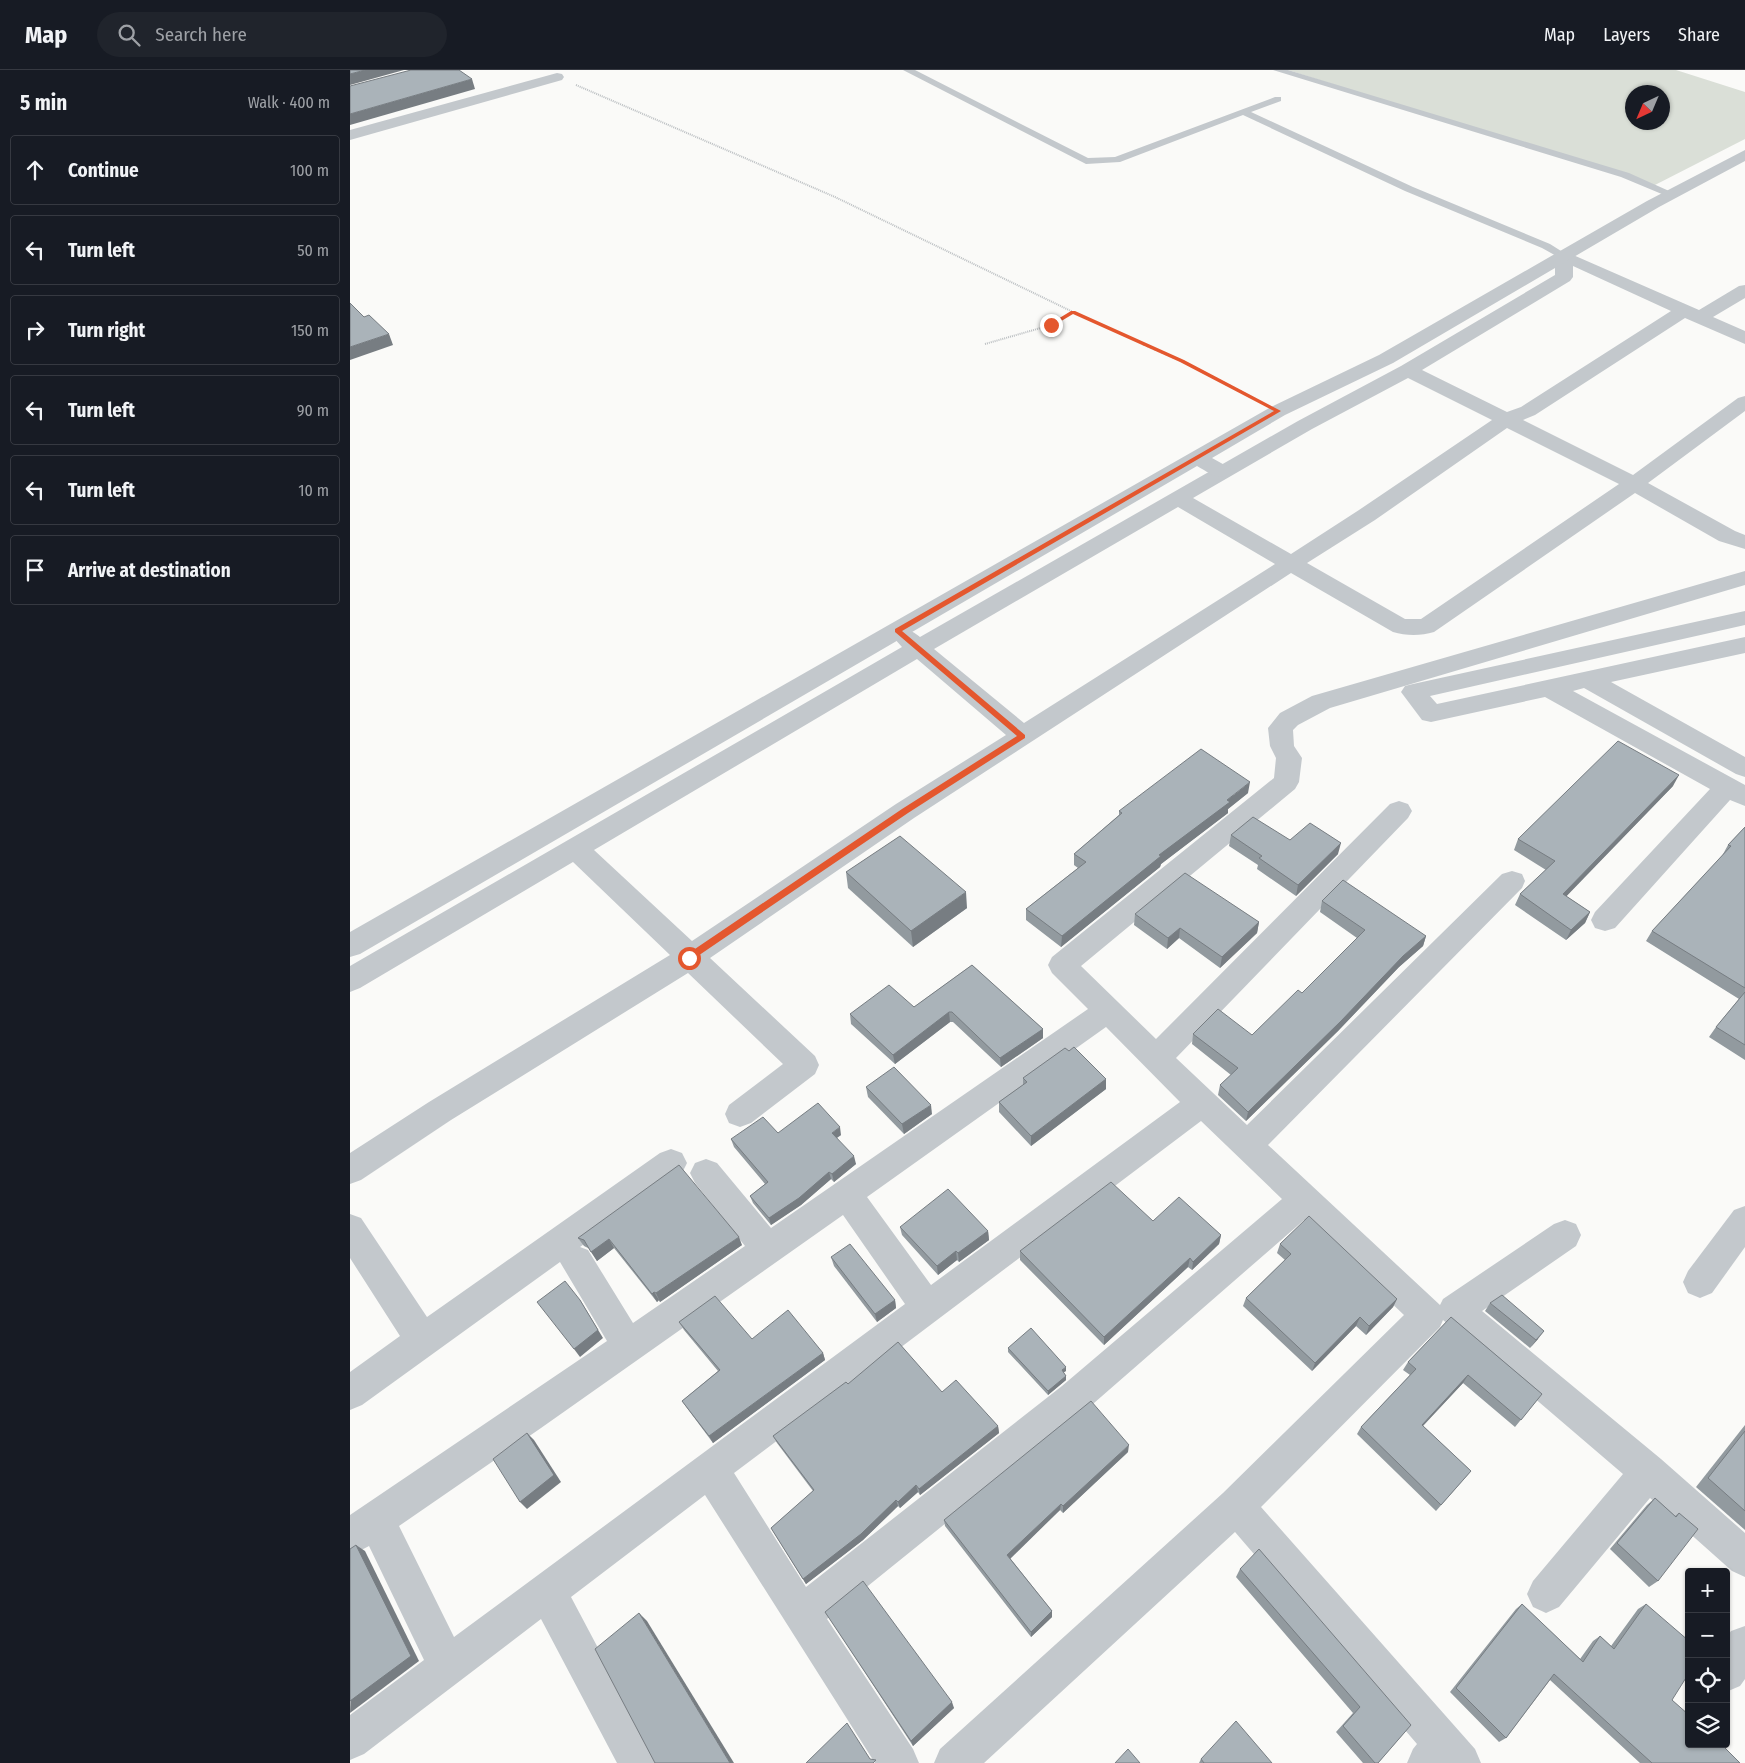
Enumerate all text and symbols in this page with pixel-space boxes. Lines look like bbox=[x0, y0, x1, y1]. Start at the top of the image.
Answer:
search box bbox=[97, 12, 447, 57]
text: Map bbox=[25, 21, 67, 49]
icon: search bbox=[115, 21, 143, 49]
text: Search here bbox=[155, 23, 247, 46]
text: Map bbox=[1544, 24, 1575, 46]
text: Layers bbox=[1603, 24, 1650, 46]
text: Share bbox=[1678, 24, 1720, 46]
north arrow bbox=[1625, 85, 1670, 130]
text: 5 min bbox=[20, 90, 67, 116]
text: Walk · 400 m bbox=[248, 93, 330, 112]
icon: ahead bbox=[21, 156, 49, 184]
text: Continue bbox=[68, 159, 139, 182]
text: 100 m bbox=[290, 161, 329, 180]
icon: left bbox=[21, 236, 49, 264]
text: Turn left bbox=[68, 239, 135, 262]
text: 50 m bbox=[297, 241, 329, 260]
route end bbox=[1040, 314, 1063, 337]
icon: right bbox=[21, 316, 49, 344]
text: Turn right bbox=[68, 319, 145, 342]
text: 150 m bbox=[291, 321, 329, 340]
icon: left bbox=[21, 396, 49, 424]
text: Turn left bbox=[68, 399, 135, 422]
text: 90 m bbox=[297, 401, 329, 420]
icon: left bbox=[21, 476, 49, 504]
text: Turn left bbox=[68, 479, 135, 502]
text: 10 m bbox=[298, 481, 329, 500]
icon: arrive bbox=[21, 556, 49, 584]
text: Arrive at destination bbox=[68, 559, 231, 582]
route start bbox=[678, 947, 701, 970]
map controls bbox=[1685, 1568, 1730, 1748]
button: + bbox=[1685, 1568, 1730, 1613]
button: − bbox=[1685, 1613, 1730, 1658]
button: locate bbox=[1685, 1658, 1730, 1703]
button: layers bbox=[1685, 1703, 1730, 1748]

